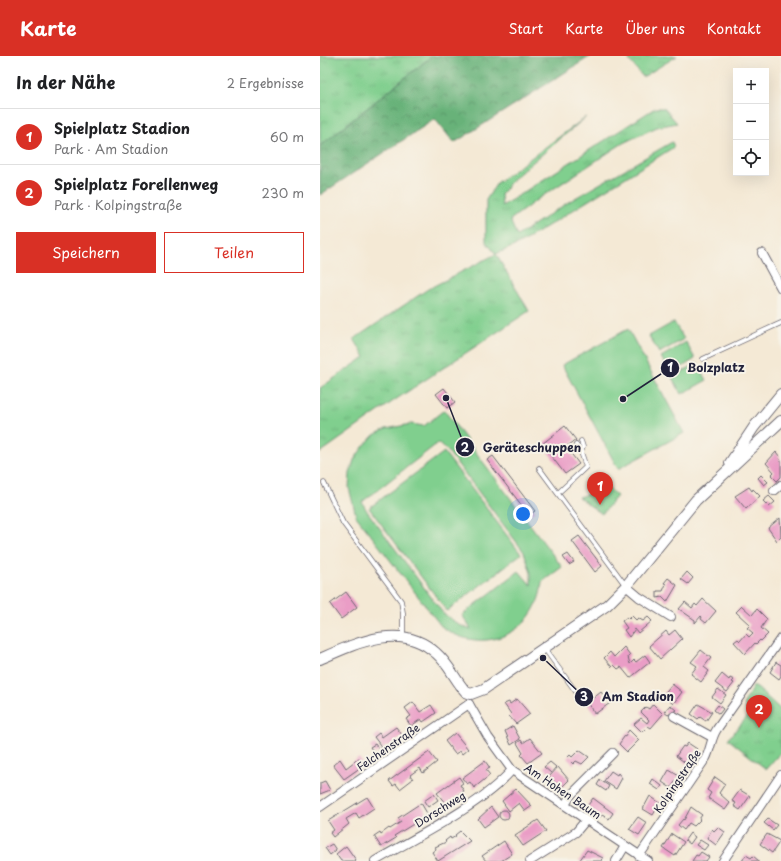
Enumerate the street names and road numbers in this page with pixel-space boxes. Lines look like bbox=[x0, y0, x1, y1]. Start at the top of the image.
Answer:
street label: Felchenstraße bbox=[353, 719, 423, 775]
street label: Kolpingstraße bbox=[649, 745, 705, 816]
street label: Am Hohen Baum bbox=[521, 759, 605, 823]
street label: Dorschweg bbox=[411, 787, 469, 831]

